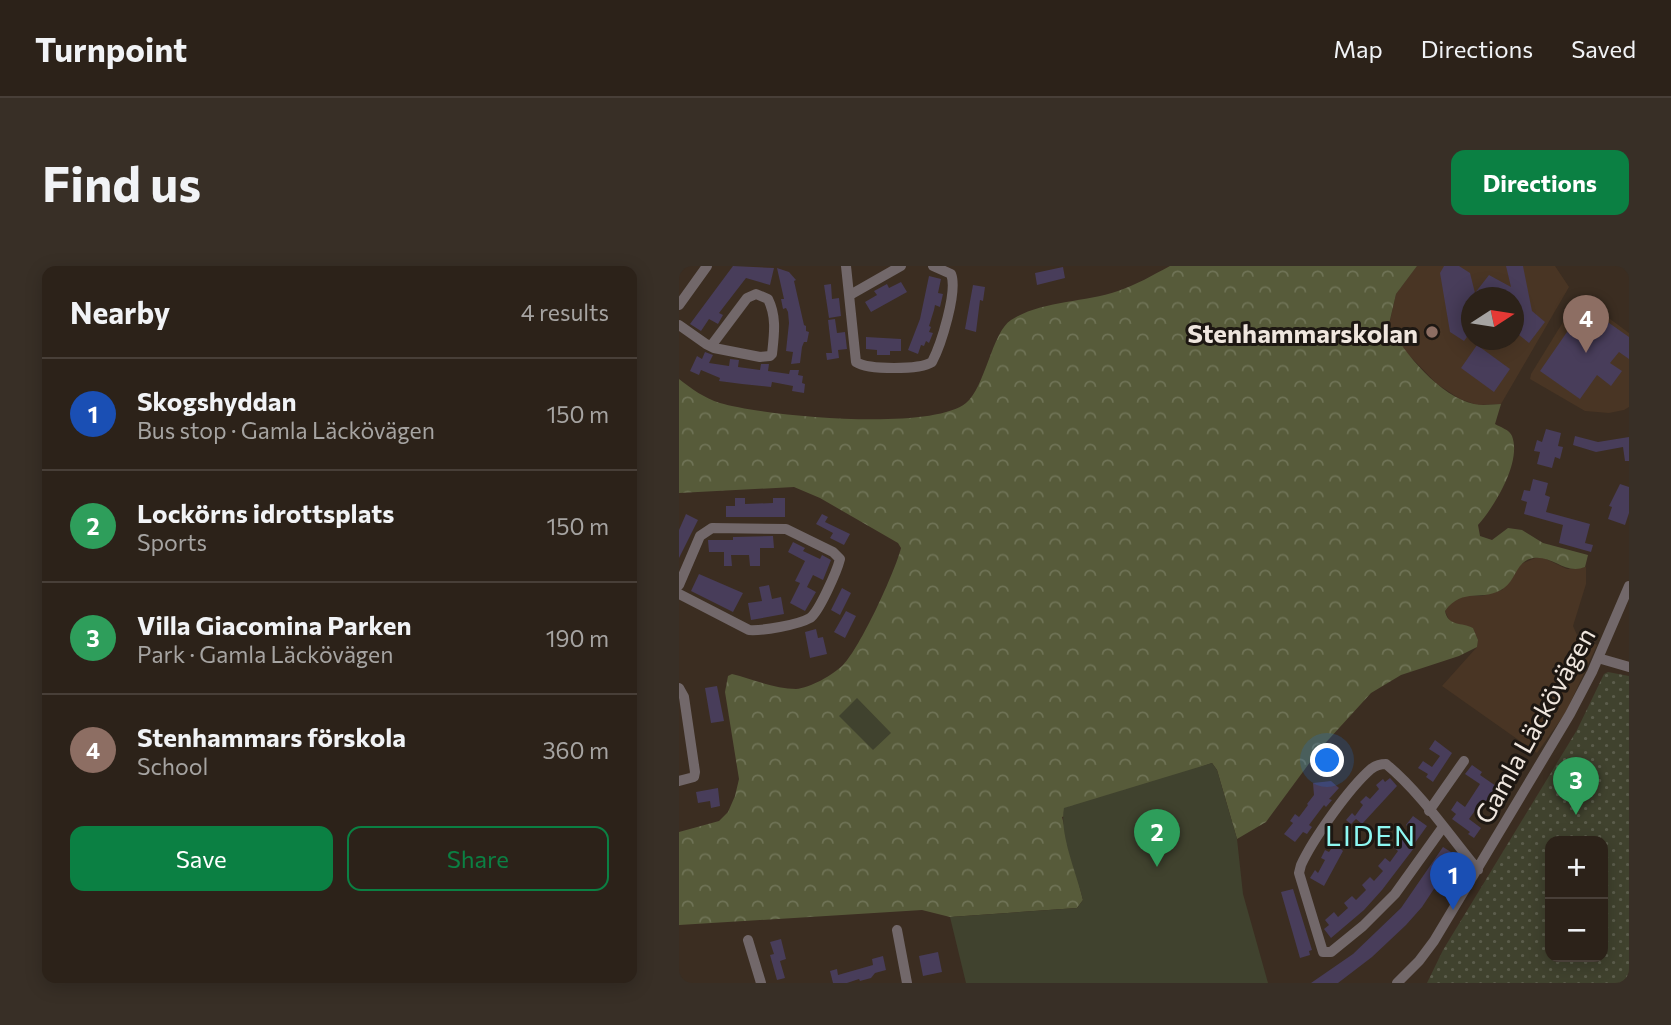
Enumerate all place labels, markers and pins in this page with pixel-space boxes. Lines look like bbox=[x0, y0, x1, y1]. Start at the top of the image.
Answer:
pin: 4 bbox=[1563, 295, 1609, 353]
place label: Stenhammarskolan bbox=[1187, 317, 1418, 348]
marker: Stenhammarskolan bbox=[1424, 324, 1440, 340]
pin: 3 bbox=[1553, 757, 1599, 815]
pin: 2 bbox=[1134, 809, 1180, 867]
pin: 1 bbox=[1430, 852, 1476, 910]

